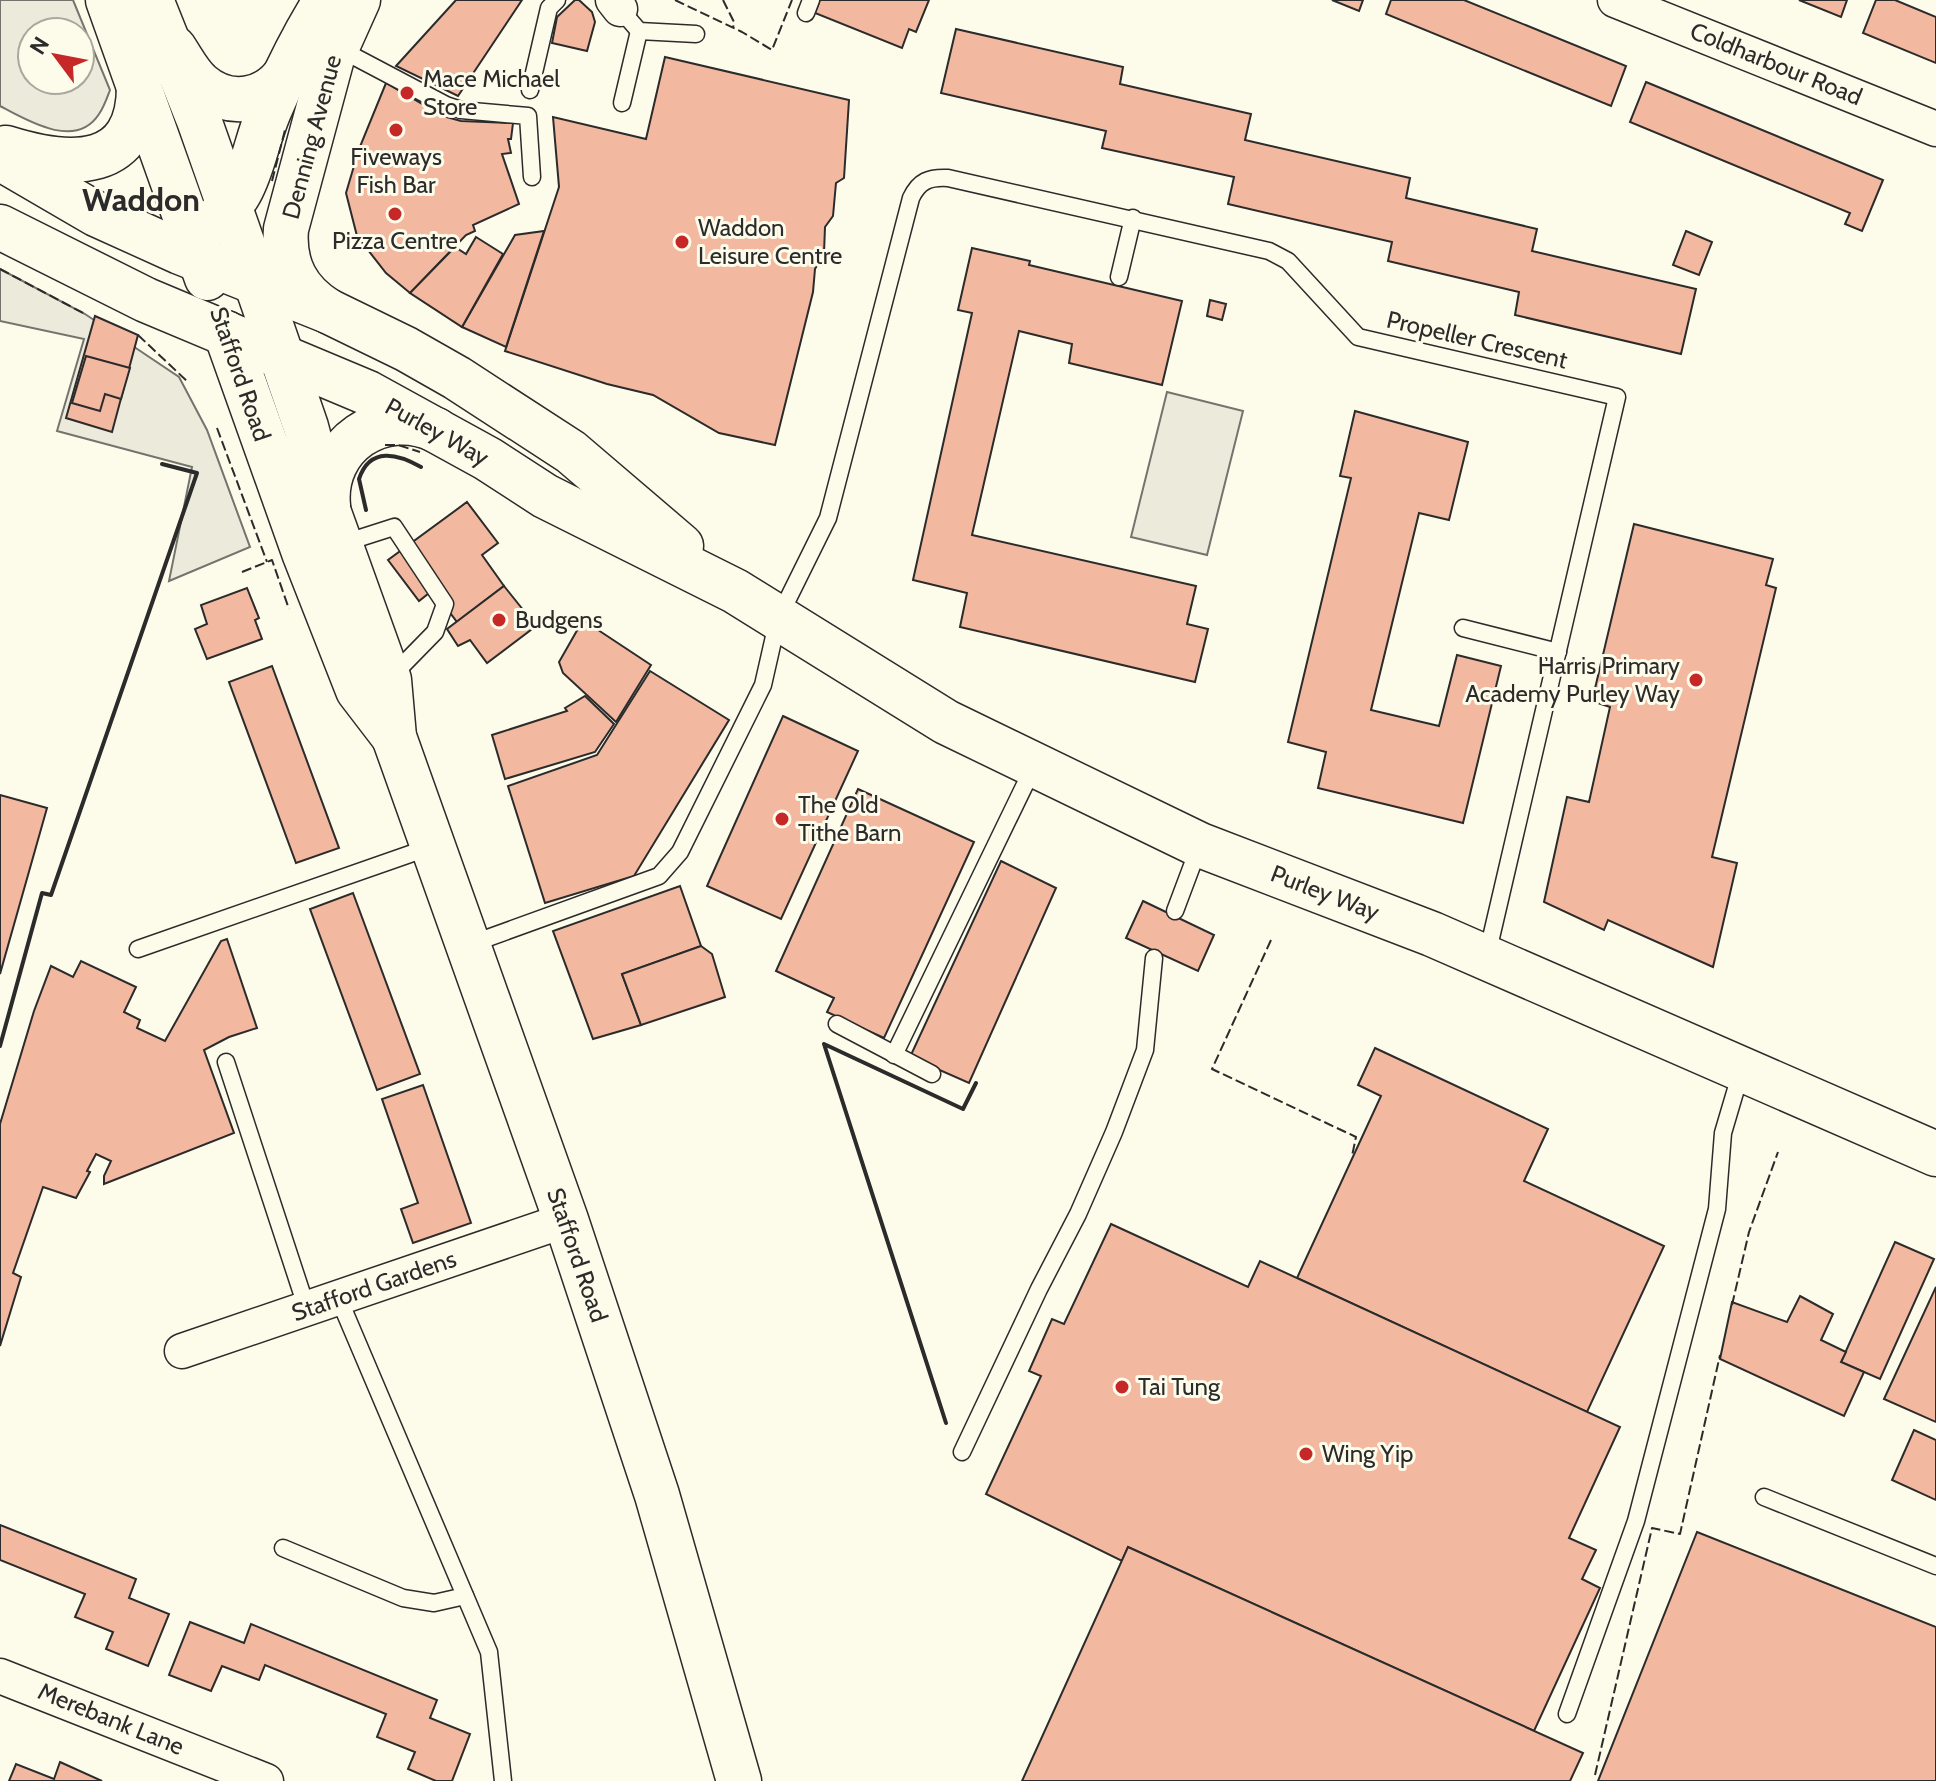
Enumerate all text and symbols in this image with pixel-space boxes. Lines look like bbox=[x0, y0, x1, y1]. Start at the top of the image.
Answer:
north arrow bbox=[16, 16, 96, 96]
street label: Coldharbour Road bbox=[1686, 16, 1866, 111]
text: N bbox=[24, 32, 55, 59]
street label: Denning Avenue bbox=[276, 52, 347, 222]
place label: Mace Michael Store bbox=[423, 64, 560, 121]
marker: Mace Michael Store bbox=[398, 84, 416, 102]
marker: Fiveways Fish Bar bbox=[387, 121, 405, 139]
place label: Fiveways Fish Bar bbox=[350, 142, 442, 199]
district label: Waddon bbox=[82, 180, 200, 219]
marker: Pizza Centre bbox=[386, 205, 404, 223]
place label: Waddon Leisure Centre bbox=[698, 213, 842, 270]
place label: Pizza Centre bbox=[332, 226, 458, 255]
marker: Waddon Leisure Centre bbox=[673, 233, 691, 251]
street label: Stafford Road bbox=[204, 303, 277, 445]
street label: Propeller Crescent bbox=[1384, 305, 1570, 374]
street label: Purley Way bbox=[380, 391, 494, 472]
place label: Budgens bbox=[515, 605, 603, 634]
marker: Budgens bbox=[490, 611, 508, 629]
place label: Harris Primary Academy Purley Way bbox=[1465, 651, 1680, 708]
marker: Harris Primary Academy Purley Way bbox=[1687, 671, 1705, 689]
place label: The Old Tithe Barn bbox=[798, 790, 901, 847]
marker: The Old Tithe Barn bbox=[773, 810, 791, 828]
street label: Purley Way bbox=[1267, 859, 1384, 926]
street label: Stafford Road bbox=[541, 1184, 614, 1326]
street label: Stafford Gardens bbox=[288, 1244, 460, 1327]
place label: Tai Tung bbox=[1138, 1372, 1221, 1401]
marker: Tai Tung bbox=[1113, 1378, 1131, 1396]
place label: Wing Yip bbox=[1322, 1439, 1413, 1468]
marker: Wing Yip bbox=[1297, 1445, 1315, 1463]
street label: Merebank Lane bbox=[34, 1676, 188, 1761]

